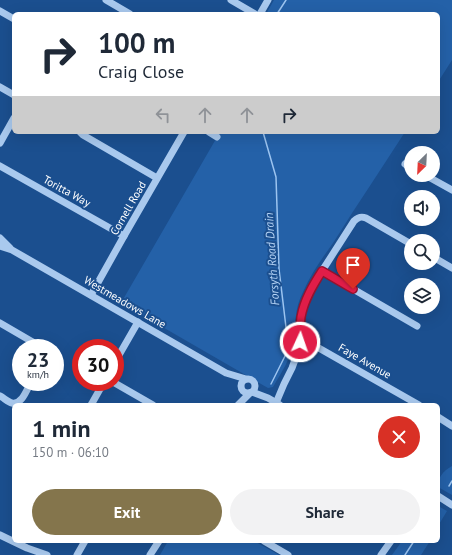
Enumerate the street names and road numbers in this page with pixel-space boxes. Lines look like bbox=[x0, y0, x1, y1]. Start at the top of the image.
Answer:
street label: Toritta Way bbox=[41, 172, 94, 210]
street label: Cornell Road bbox=[107, 179, 149, 237]
street label: Westmeadows Lane bbox=[81, 273, 169, 331]
street label: Faye Avenue bbox=[336, 340, 394, 382]

